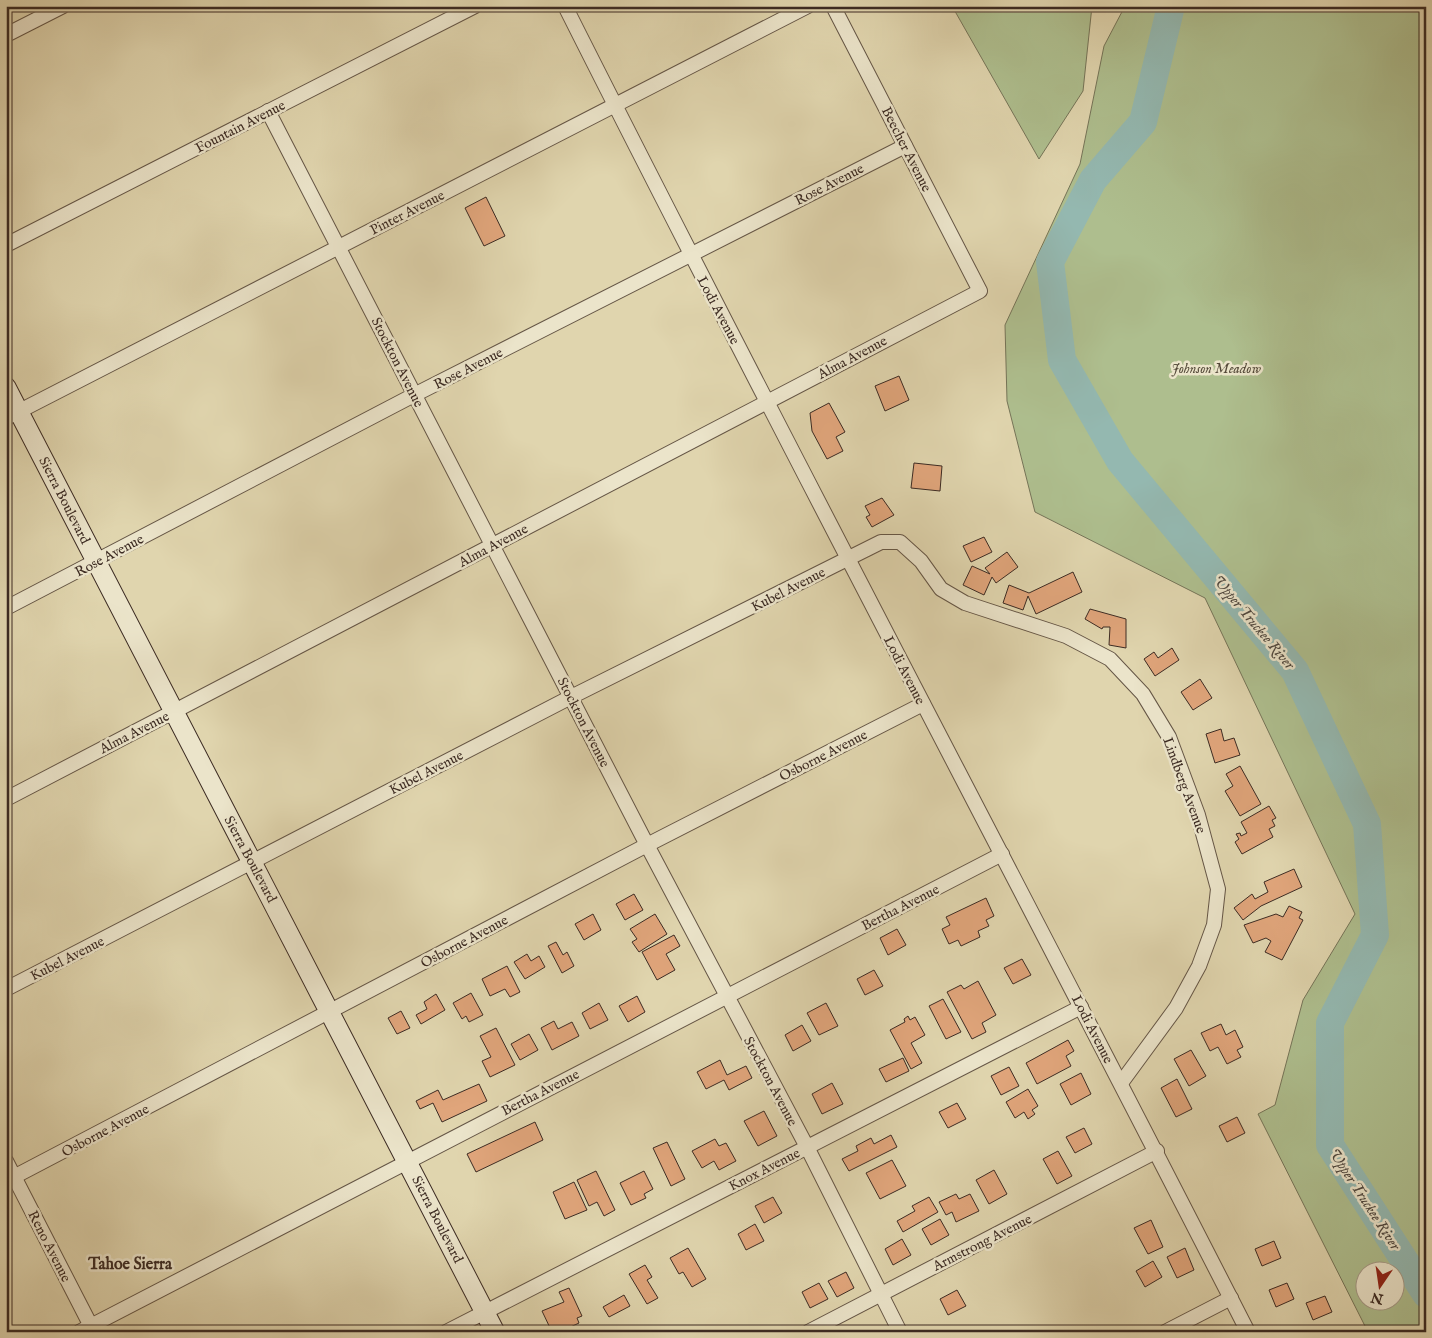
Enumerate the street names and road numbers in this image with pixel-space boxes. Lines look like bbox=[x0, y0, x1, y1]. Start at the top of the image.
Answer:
street label: Fountain Avenue bbox=[192, 96, 289, 157]
street label: Beecher Avenue bbox=[877, 104, 935, 195]
street label: Rose Avenue bbox=[792, 160, 868, 210]
street label: Pinter Avenue bbox=[367, 186, 448, 239]
street label: Lodi Avenue bbox=[693, 273, 744, 348]
street label: Stockton Avenue bbox=[367, 314, 428, 411]
street label: Alma Avenue bbox=[814, 332, 891, 384]
street label: Rose Avenue bbox=[431, 344, 507, 394]
street label: Sierra Boulevard bbox=[34, 454, 94, 548]
street label: Alma Avenue bbox=[455, 520, 532, 572]
street label: Rose Avenue bbox=[72, 530, 147, 582]
street label: Kubel Avenue bbox=[748, 563, 829, 616]
street label: Lodi Avenue bbox=[879, 633, 929, 708]
street label: Stockton Avenue bbox=[553, 674, 614, 771]
street label: Alma Avenue bbox=[96, 707, 173, 759]
street label: Osborne Avenue bbox=[776, 726, 871, 786]
street label: Lindberg Avenue bbox=[1158, 735, 1210, 836]
street label: Kubel Avenue bbox=[386, 746, 467, 799]
street label: Sierra Boulevard bbox=[220, 813, 281, 906]
street label: Bertha Avenue bbox=[859, 880, 943, 935]
street label: Osborne Avenue bbox=[418, 911, 512, 972]
street label: Kubel Avenue bbox=[27, 932, 108, 985]
street label: Lodi Avenue bbox=[1067, 992, 1117, 1067]
street label: Stockton Avenue bbox=[739, 1034, 801, 1130]
street label: Bertha Avenue bbox=[499, 1065, 583, 1120]
street label: Osborne Avenue bbox=[59, 1100, 153, 1161]
street label: Knox Avenue bbox=[726, 1144, 804, 1196]
street label: Sierra Boulevard bbox=[407, 1173, 467, 1267]
street label: Reno Avenue bbox=[23, 1208, 75, 1286]
street label: Armstrong Avenue bbox=[929, 1210, 1035, 1276]

